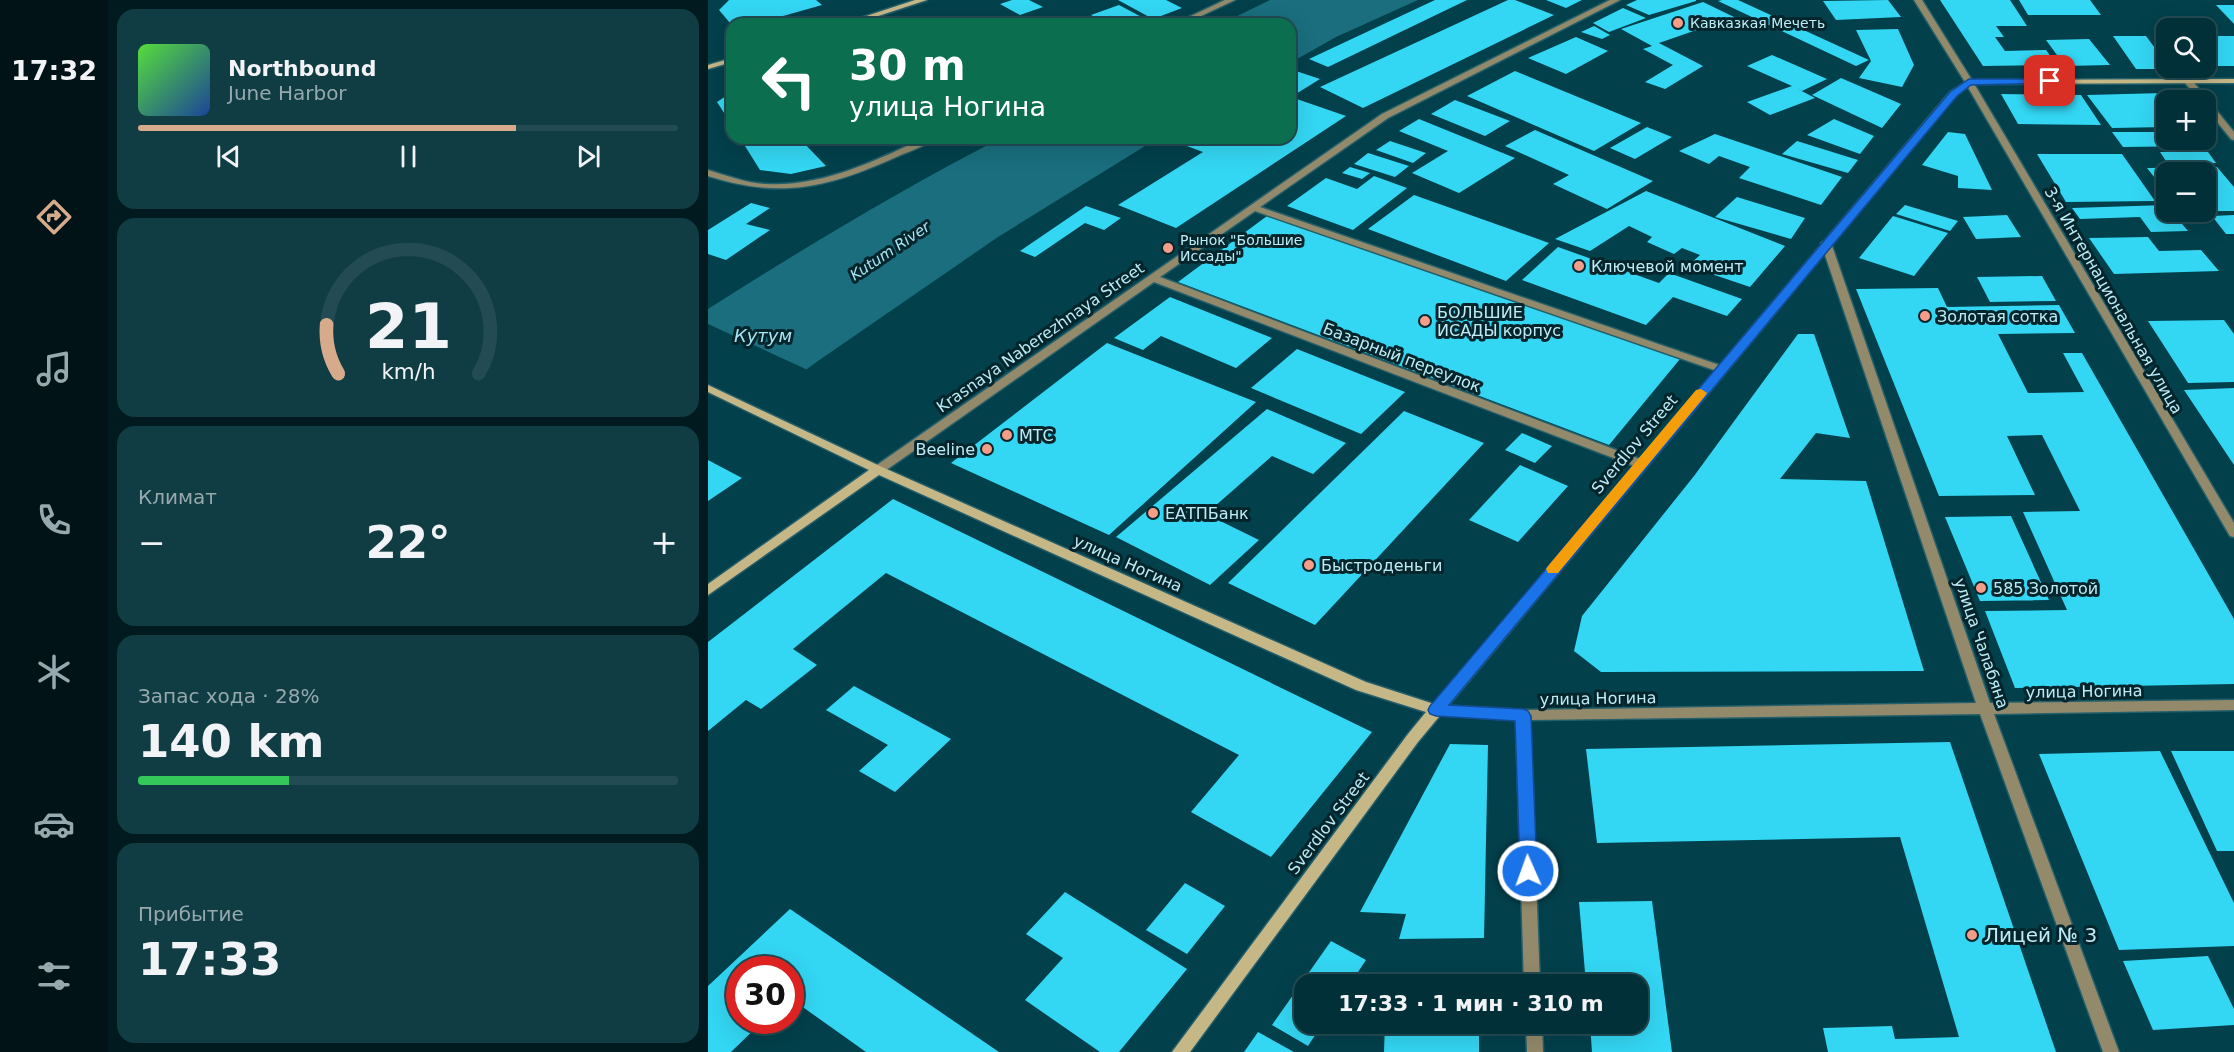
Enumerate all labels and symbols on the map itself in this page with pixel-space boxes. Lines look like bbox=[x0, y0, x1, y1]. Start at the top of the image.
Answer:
place label: Кавказкая Мечеть bbox=[1690, 15, 1825, 31]
marker: Кавказкая Мечеть bbox=[1671, 16, 1685, 30]
pin bbox=[2024, 55, 2075, 106]
street label: 3-я Интернациональная улица bbox=[2040, 183, 2187, 417]
water label: Kutum River bbox=[847, 217, 934, 284]
place label: Рынок "Большие Иссады" bbox=[1180, 232, 1302, 264]
marker: Рынок "Большие Иссады" bbox=[1161, 241, 1175, 255]
place label: Ключевой момент bbox=[1591, 257, 1744, 276]
street label: Krasnaya Naberezhnaya Street bbox=[933, 258, 1148, 417]
marker: Ключевой момент bbox=[1572, 259, 1586, 273]
place label: БОЛЬШИЕ ИСАДЫ корпус bbox=[1437, 303, 1561, 340]
place label: Золотая сотка bbox=[1937, 307, 2058, 326]
marker: Золотая сотка bbox=[1918, 309, 1932, 323]
marker: БОЛЬШИЕ ИСАДЫ корпус bbox=[1418, 314, 1432, 328]
street label: Базарный переулок bbox=[1320, 319, 1484, 396]
water label: Кутум bbox=[734, 325, 792, 346]
street label: Sverdlov Street bbox=[1587, 391, 1681, 498]
place label: МТС bbox=[1019, 426, 1054, 445]
marker: МТС bbox=[1000, 428, 1014, 442]
place label: Beeline bbox=[915, 440, 975, 459]
marker: Beeline bbox=[980, 442, 994, 456]
place label: ЕАТПБанк bbox=[1165, 504, 1249, 523]
marker: ЕАТПБанк bbox=[1146, 506, 1160, 520]
street label: улица Ногина bbox=[1071, 531, 1185, 596]
place label: Быстроденьги bbox=[1321, 556, 1442, 575]
marker: Быстроденьги bbox=[1302, 558, 1316, 572]
street label: улица Чалабяна bbox=[1950, 576, 2013, 711]
place label: 585 Золотой bbox=[1993, 579, 2098, 598]
marker: 585 Золотой bbox=[1974, 581, 1988, 595]
street label: улица Ногина bbox=[2025, 681, 2143, 702]
street label: улица Ногина bbox=[1539, 688, 1657, 709]
street label: Sverdlov Street bbox=[1284, 768, 1373, 878]
position arrow bbox=[1496, 839, 1560, 903]
place label: Лицей № 3 bbox=[1984, 923, 2097, 947]
marker: Лицей № 3 bbox=[1965, 928, 1979, 942]
speed limit sign: 30 bbox=[726, 956, 804, 1034]

